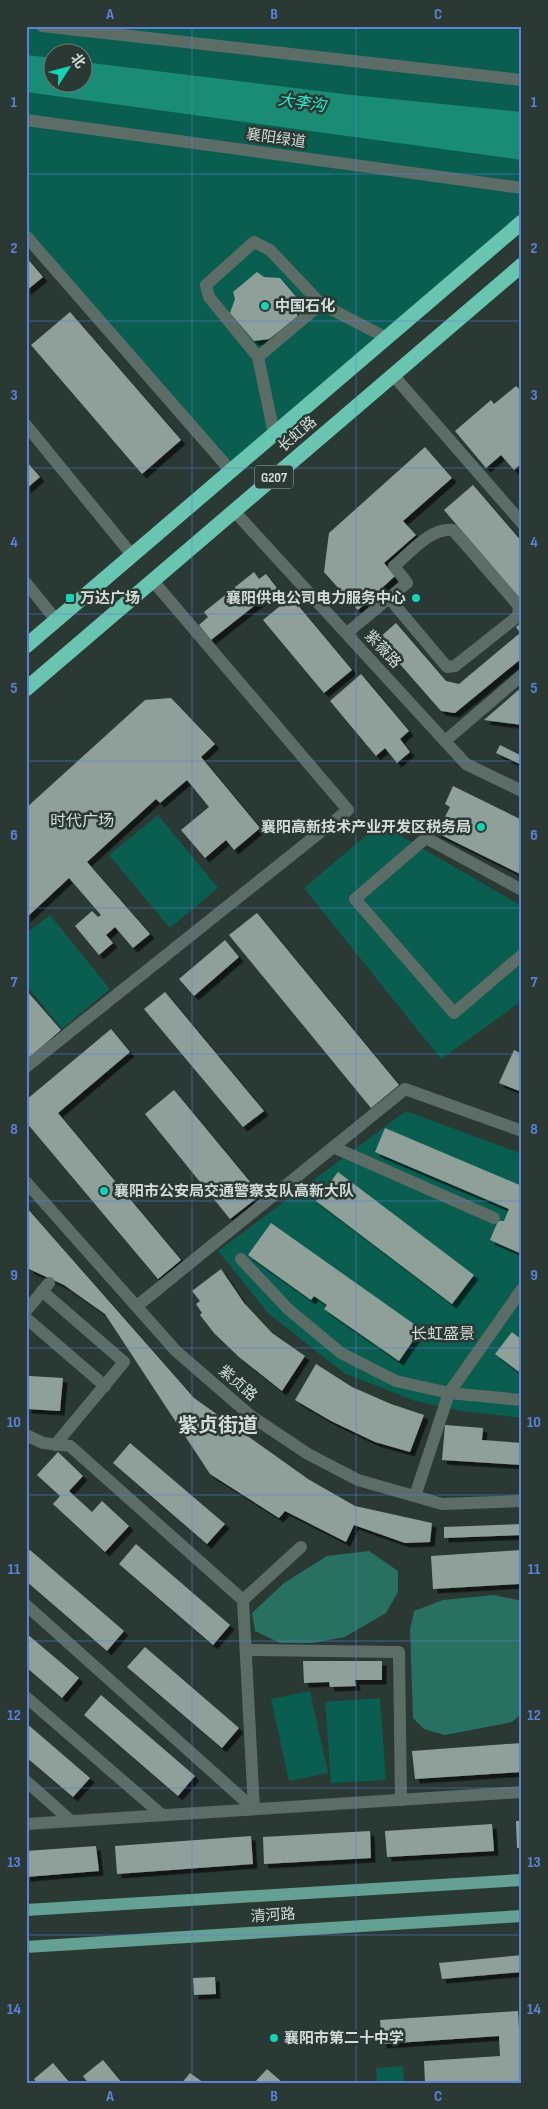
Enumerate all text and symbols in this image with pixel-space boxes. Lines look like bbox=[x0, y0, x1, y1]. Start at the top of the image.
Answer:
text: A bbox=[105, 5, 114, 24]
text: B bbox=[270, 5, 278, 24]
text: C bbox=[434, 5, 442, 24]
north arrow bbox=[42, 42, 92, 92]
text: 北 bbox=[67, 50, 89, 71]
water label: 大李沟 bbox=[277, 91, 329, 117]
text: 1 bbox=[11, 93, 18, 112]
text: 1 bbox=[531, 93, 538, 112]
street label: 襄阳绿道 bbox=[245, 125, 307, 152]
text: 2 bbox=[10, 239, 18, 258]
text: 2 bbox=[530, 239, 538, 258]
place label: 中国石化 bbox=[275, 297, 335, 316]
marker: 中国石化 bbox=[259, 300, 271, 312]
text: 3 bbox=[10, 386, 18, 405]
text: 3 bbox=[530, 386, 538, 405]
street label: 长虹路 bbox=[274, 412, 321, 456]
road number: G207 bbox=[255, 466, 293, 488]
text: 4 bbox=[10, 533, 18, 552]
text: 4 bbox=[530, 533, 538, 552]
place label: 万达广场 bbox=[80, 589, 140, 608]
place label: 襄阳供电公司电力服务中心 bbox=[226, 589, 406, 608]
marker: 万达广场 bbox=[64, 592, 76, 604]
marker: 襄阳供电公司电力服务中心 bbox=[410, 592, 422, 604]
street label: 紫薇路 bbox=[360, 626, 405, 672]
text: 5 bbox=[10, 679, 18, 698]
text: 5 bbox=[530, 679, 538, 698]
district label: 时代广场 bbox=[50, 812, 114, 831]
place label: 襄阳高新技术产业开发区税务局 bbox=[261, 818, 471, 837]
marker: 襄阳高新技术产业开发区税务局 bbox=[475, 821, 487, 833]
text: 6 bbox=[10, 826, 18, 845]
text: 6 bbox=[530, 826, 538, 845]
text: 7 bbox=[11, 973, 18, 992]
text: 7 bbox=[531, 973, 538, 992]
text: 8 bbox=[10, 1120, 18, 1139]
text: 8 bbox=[530, 1120, 538, 1139]
place label: 襄阳市公安局交通警察支队高新大队 bbox=[114, 1182, 354, 1201]
marker: 襄阳市公安局交通警察支队高新大队 bbox=[98, 1185, 110, 1197]
text: 9 bbox=[10, 1266, 18, 1285]
text: 9 bbox=[530, 1266, 538, 1285]
district label: 长虹盛景 bbox=[411, 1325, 475, 1344]
street label: 紫贞路 bbox=[214, 1361, 261, 1405]
text: 10 bbox=[7, 1413, 21, 1432]
text: 10 bbox=[527, 1413, 541, 1432]
district label: 紫贞街道 bbox=[178, 1414, 258, 1438]
text: 11 bbox=[8, 1560, 21, 1579]
text: 11 bbox=[528, 1560, 541, 1579]
text: 12 bbox=[7, 1706, 21, 1725]
text: 12 bbox=[527, 1706, 541, 1725]
text: 13 bbox=[7, 1853, 21, 1872]
text: 13 bbox=[527, 1853, 541, 1872]
street label: 清河路 bbox=[250, 1904, 296, 1927]
text: 14 bbox=[7, 2000, 21, 2019]
text: 14 bbox=[527, 2000, 541, 2019]
place label: 襄阳市第二十中学 bbox=[284, 2029, 404, 2048]
marker: 襄阳市第二十中学 bbox=[268, 2032, 280, 2044]
text: A bbox=[105, 2087, 114, 2106]
text: B bbox=[270, 2087, 278, 2106]
text: C bbox=[434, 2087, 442, 2106]

